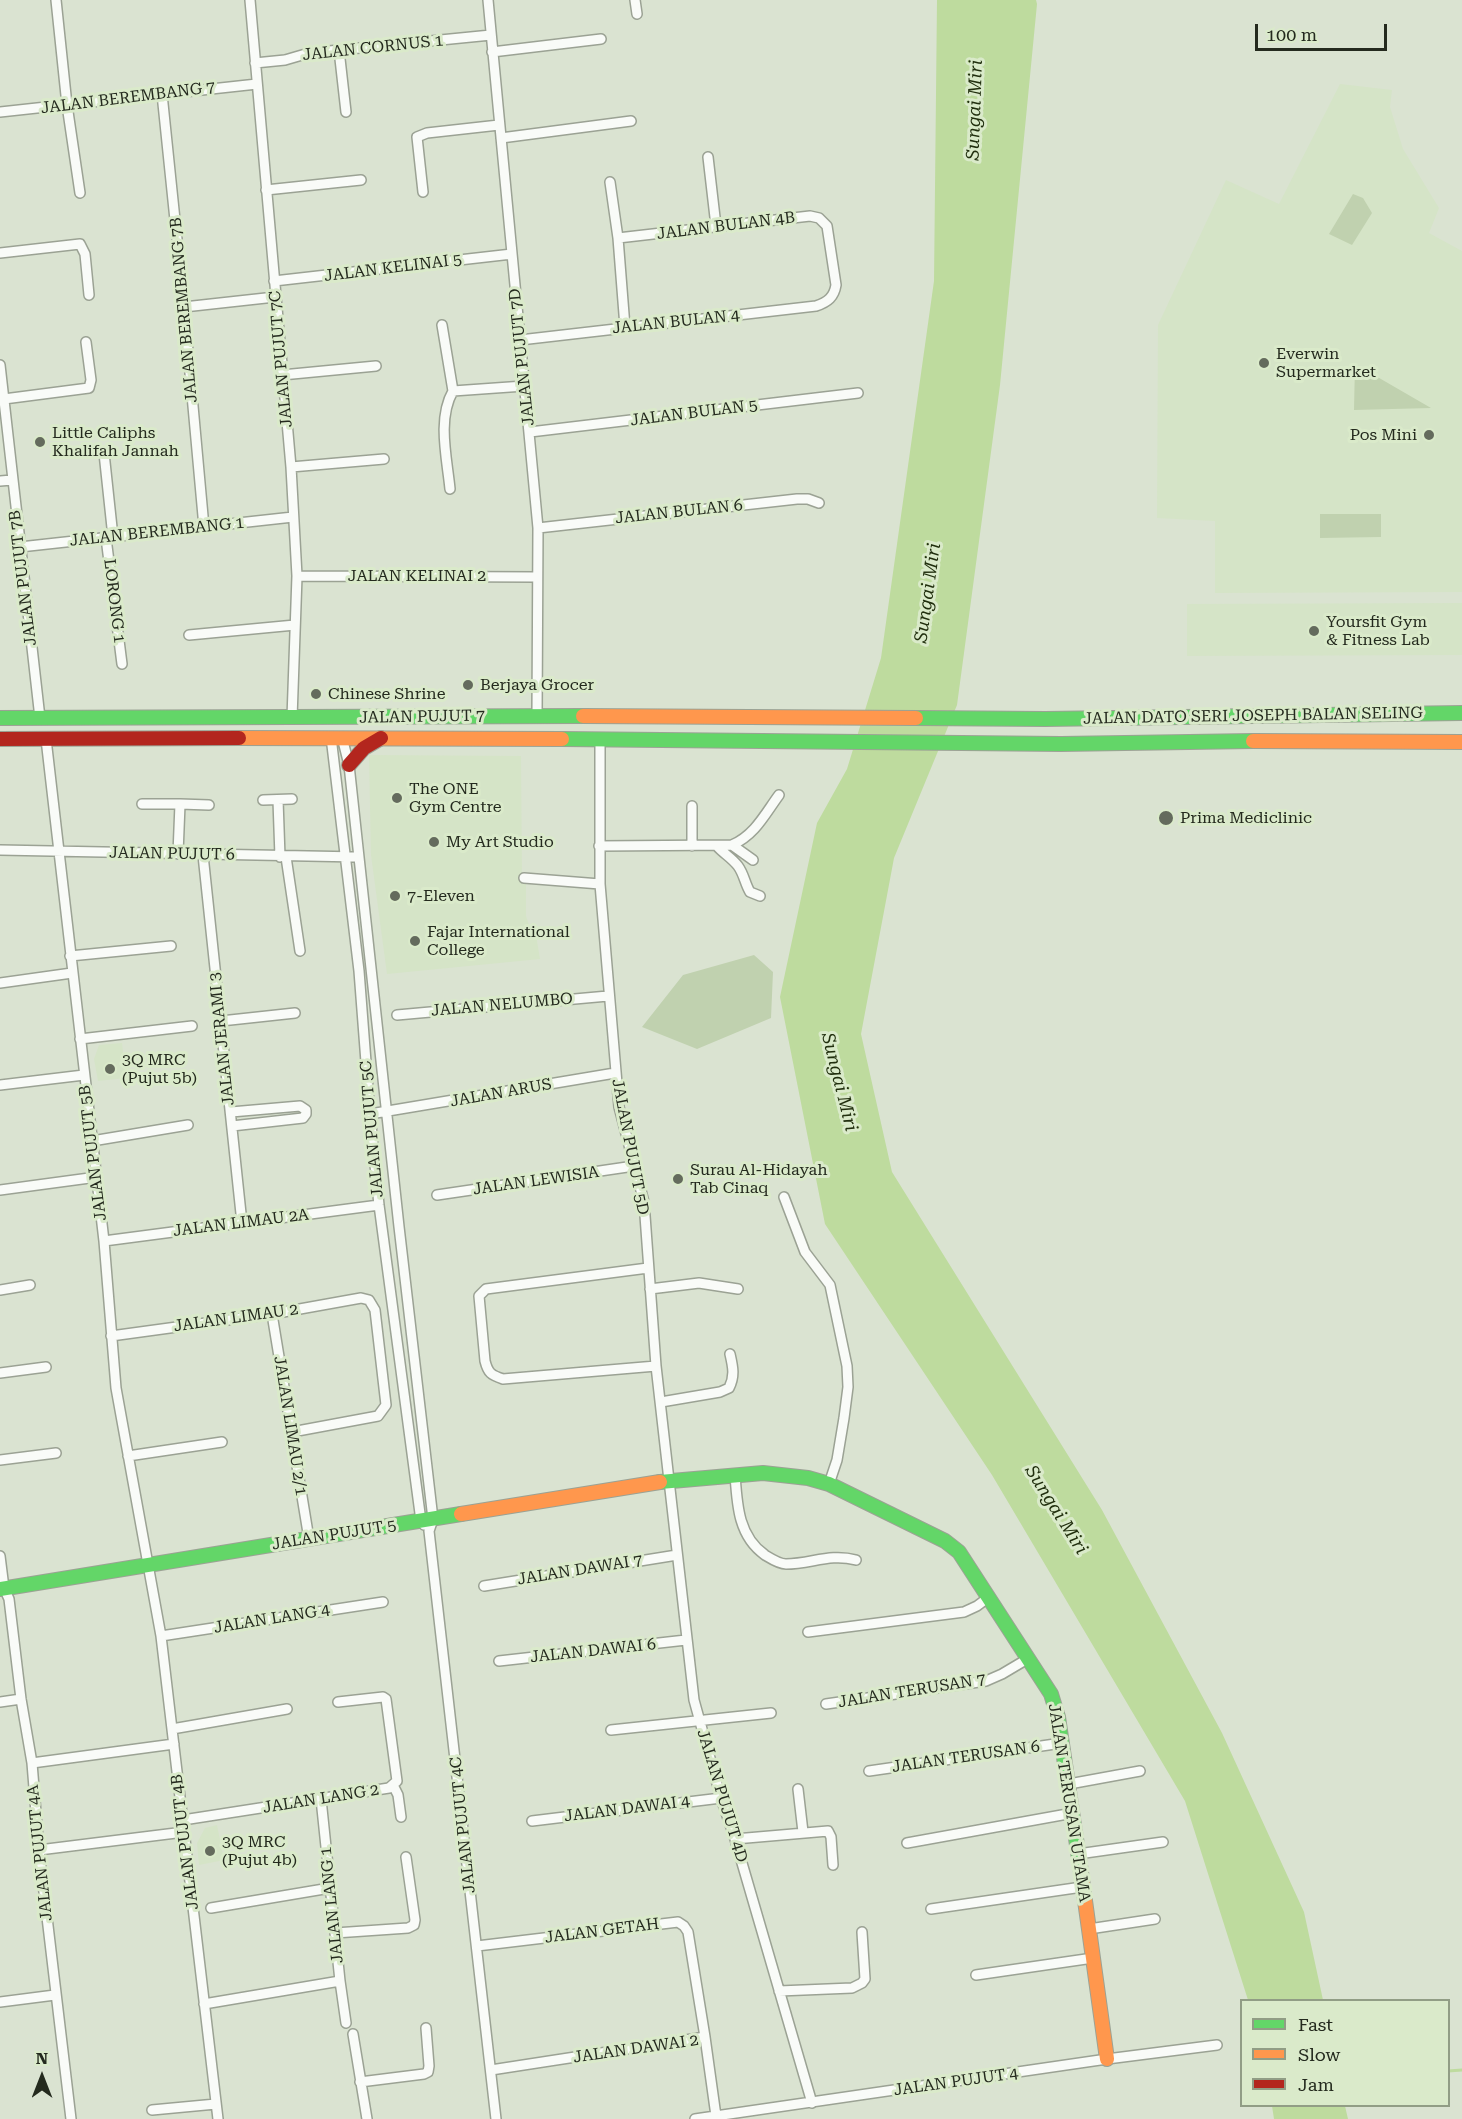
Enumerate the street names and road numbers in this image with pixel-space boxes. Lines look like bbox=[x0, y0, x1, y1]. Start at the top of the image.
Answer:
street label: JALAN CORNUS 1 bbox=[302, 31, 444, 65]
street label: JALAN BEREMBANG 7 bbox=[40, 78, 216, 118]
street label: JALAN BULAN 4B bbox=[656, 208, 796, 244]
street label: JALAN BEREMBANG 7B bbox=[166, 216, 202, 404]
street label: JALAN KELINAI 5 bbox=[323, 250, 463, 286]
street label: JALAN PUJUT 7D bbox=[505, 287, 539, 427]
street label: JALAN PUJUT 7C bbox=[265, 290, 297, 428]
street label: JALAN BULAN 4 bbox=[611, 306, 741, 338]
street label: JALAN BULAN 5 bbox=[629, 396, 759, 430]
street label: JALAN BULAN 6 bbox=[614, 496, 744, 528]
street label: JALAN PUJUT 7B bbox=[5, 509, 41, 647]
street label: JALAN BEREMBANG 1 bbox=[69, 513, 245, 551]
street label: LORONG 1 bbox=[99, 558, 129, 644]
street label: JALAN KELINAI 2 bbox=[348, 566, 486, 586]
street label: JALAN DATO SERI JOSEPH BALAN SELING bbox=[1083, 703, 1423, 729]
street label: JALAN PUJUT 7 bbox=[359, 706, 485, 728]
street label: JALAN PUJUT 6 bbox=[109, 843, 235, 865]
street label: JALAN JERAMI 3 bbox=[205, 971, 239, 1107]
street label: JALAN NELUMBO bbox=[430, 989, 574, 1021]
street label: JALAN PUJUT 5C bbox=[356, 1060, 388, 1198]
street label: JALAN ARUS bbox=[449, 1075, 553, 1111]
street label: JALAN PUJUT 5D bbox=[607, 1077, 653, 1217]
street label: JALAN PUJUT 5B bbox=[75, 1084, 111, 1222]
street label: JALAN LEWISIA bbox=[472, 1163, 600, 1199]
street label: JALAN LIMAU 2A bbox=[172, 1205, 310, 1241]
street label: JALAN LIMAU 2 bbox=[173, 1300, 299, 1336]
street label: JALAN LIMAU 2/1 bbox=[269, 1355, 311, 1497]
street label: JALAN PUJUT 5 bbox=[270, 1516, 398, 1554]
street label: JALAN DAWAI 7 bbox=[516, 1551, 644, 1589]
street label: JALAN LANG 4 bbox=[213, 1600, 331, 1638]
street label: JALAN DAWAI 6 bbox=[529, 1635, 657, 1667]
street label: JALAN TERUSAN 7 bbox=[837, 1670, 987, 1712]
street label: JALAN TERUSAN UTAMA bbox=[1044, 1702, 1094, 1904]
street label: JALAN PUJUT 4D bbox=[693, 1727, 751, 1865]
street label: JALAN TERUSAN 6 bbox=[891, 1737, 1041, 1777]
street label: JALAN PUJUT 4C bbox=[446, 1756, 480, 1894]
street label: JALAN PUJUT 4B bbox=[167, 1773, 203, 1911]
street label: JALAN LANG 2 bbox=[262, 1780, 380, 1818]
street label: JALAN PUJUT 4A bbox=[23, 1784, 57, 1922]
street label: JALAN DAWAI 4 bbox=[563, 1792, 691, 1826]
street label: JALAN LANG 1 bbox=[316, 1846, 348, 1964]
street label: JALAN GETAH bbox=[544, 1914, 660, 1948]
street label: JALAN DAWAI 2 bbox=[572, 2031, 700, 2067]
street label: JALAN PUJUT 4 bbox=[892, 2064, 1020, 2100]

